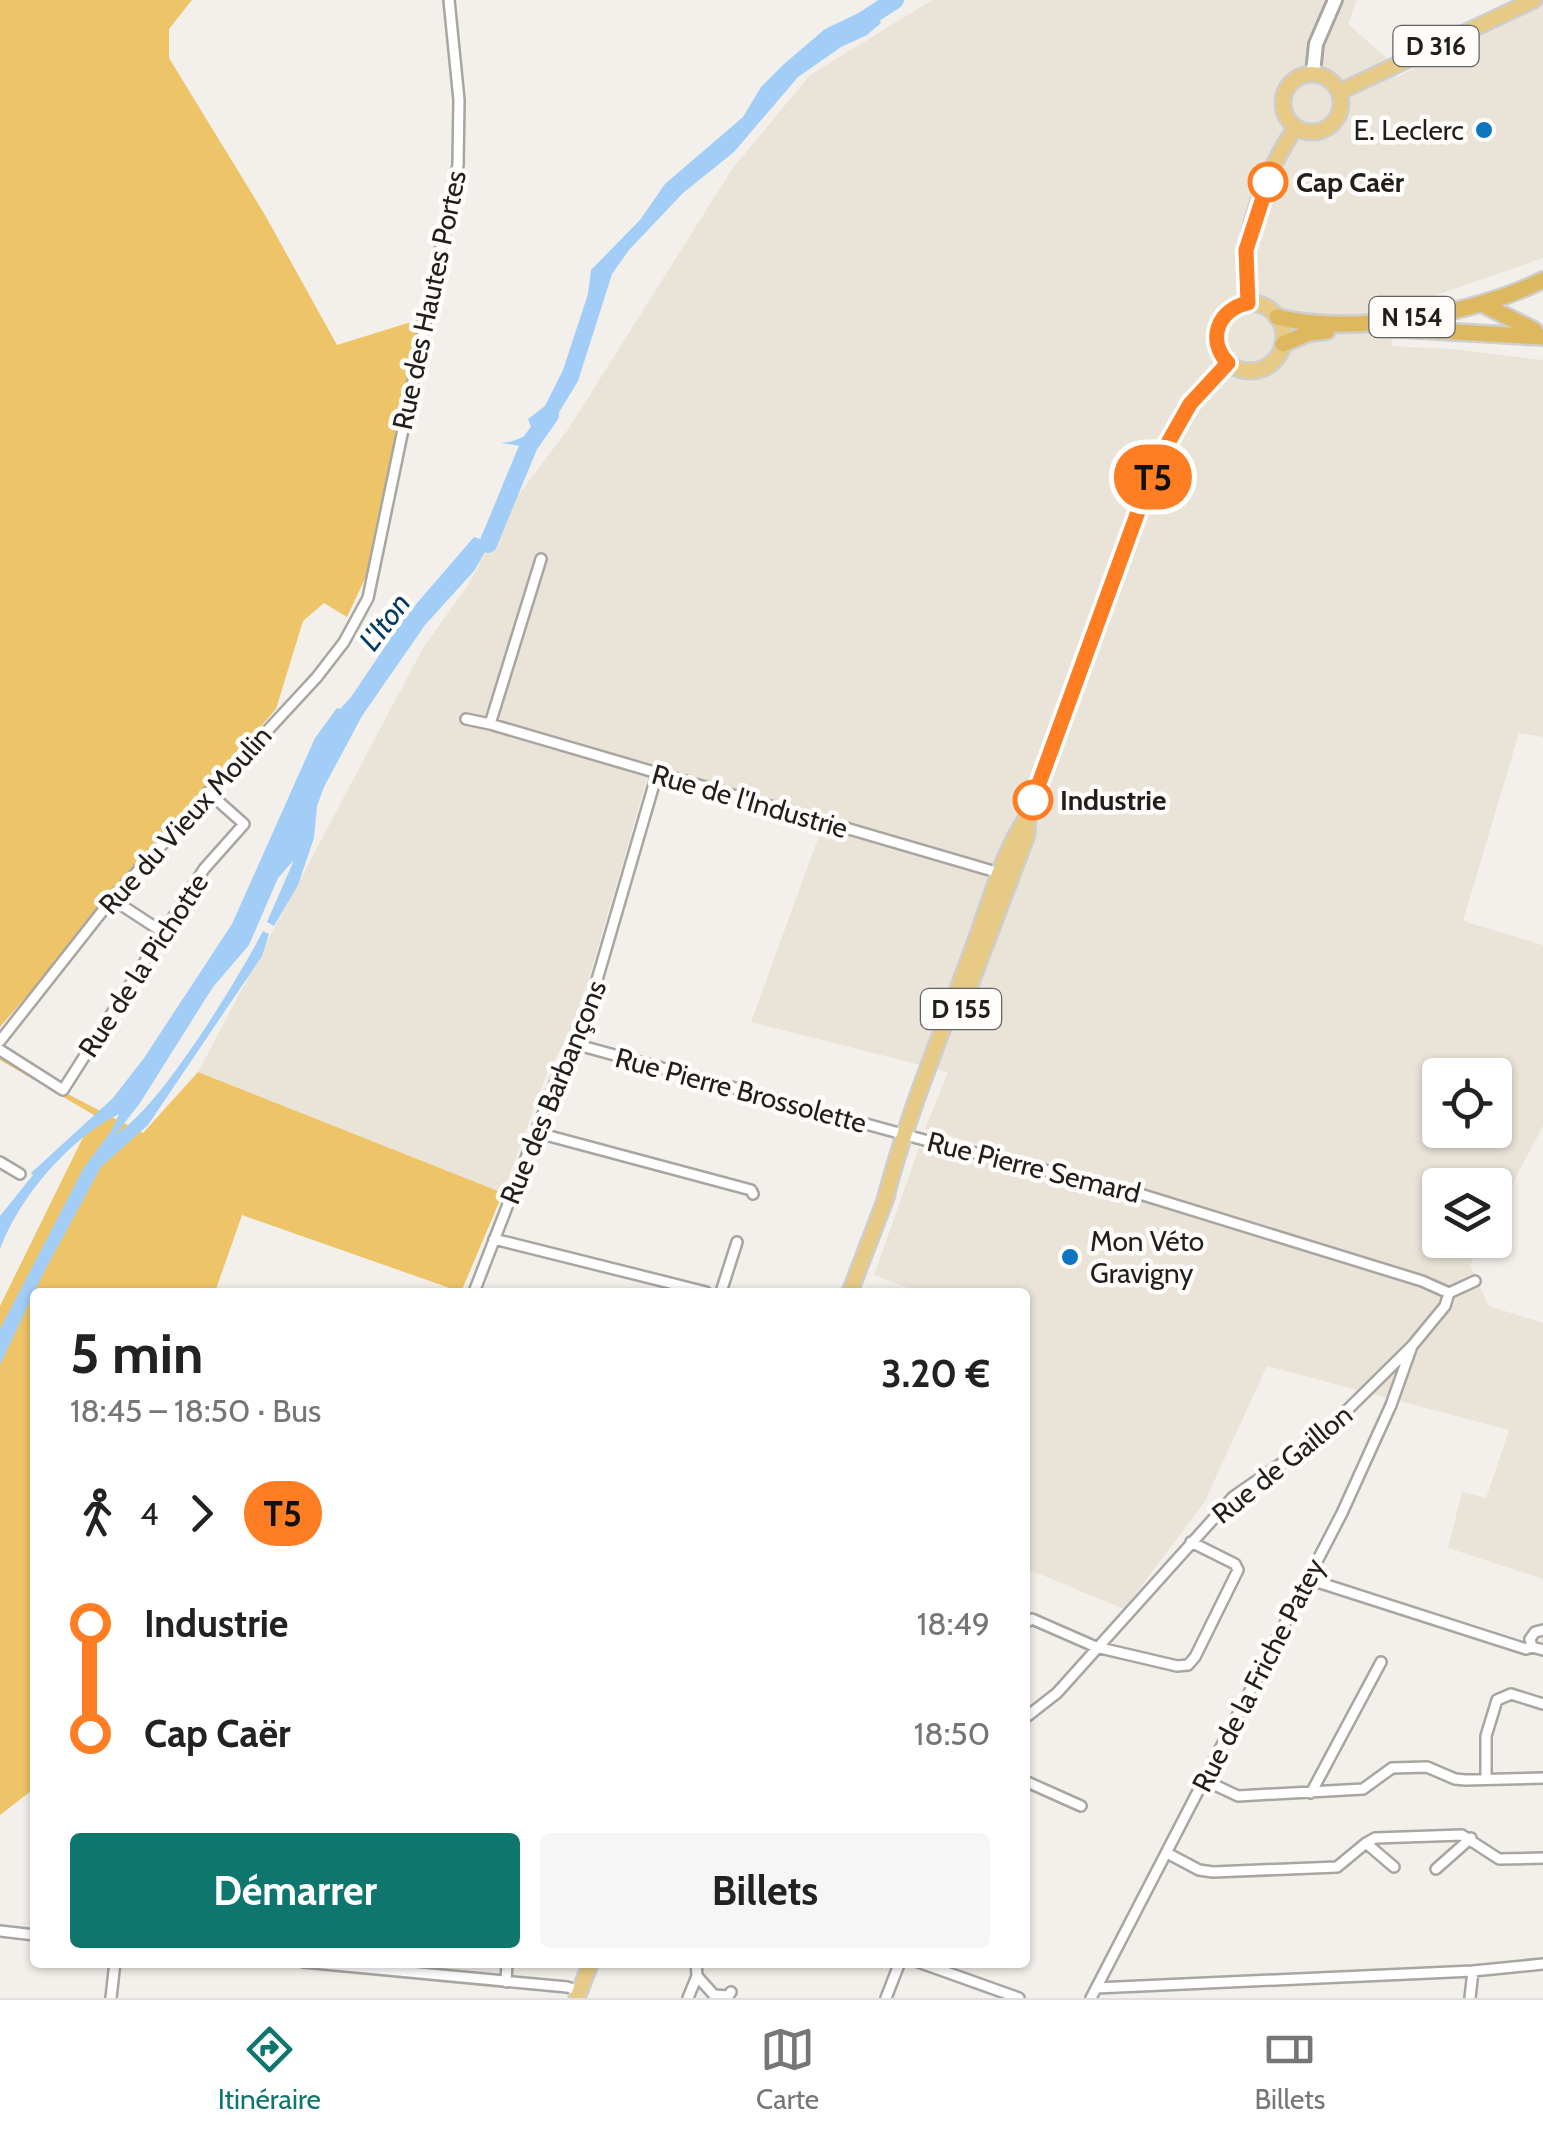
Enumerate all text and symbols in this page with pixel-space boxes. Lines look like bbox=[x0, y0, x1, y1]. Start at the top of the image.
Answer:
road number: D 316 bbox=[1394, 26, 1478, 66]
place label: E. Leclerc bbox=[1354, 113, 1464, 147]
marker: E. Leclerc bbox=[1473, 119, 1495, 141]
marker: Cap Caër bbox=[1249, 163, 1287, 201]
place label: Cap Caër bbox=[1296, 165, 1405, 199]
street label: Rue des Hautes Portes bbox=[385, 167, 473, 433]
road number: N 154 bbox=[1370, 297, 1454, 337]
line badge: T5 bbox=[1108, 444, 1198, 510]
text: T5 bbox=[1134, 456, 1172, 499]
water label: L'Iton bbox=[351, 585, 418, 658]
street label: Rue du Vieux Moulin bbox=[91, 719, 279, 921]
street label: Rue de l'Industrie bbox=[648, 757, 852, 845]
marker: Industrie bbox=[1014, 781, 1052, 819]
place label: Industrie bbox=[1060, 783, 1166, 817]
street label: Rue de la Pichotte bbox=[71, 867, 215, 1063]
street label: Rue des Barbançons bbox=[493, 975, 613, 1209]
road number: D 155 bbox=[921, 989, 1001, 1029]
street label: Rue Pierre Brossolette bbox=[612, 1040, 870, 1140]
map controls bbox=[1422, 1058, 1512, 1258]
button: locate bbox=[1422, 1058, 1512, 1148]
street label: Rue Pierre Semard bbox=[924, 1124, 1144, 1210]
button: layers bbox=[1422, 1168, 1512, 1258]
place label: Mon Véto Gravigny bbox=[1090, 1224, 1204, 1290]
marker: Mon Véto Gravigny bbox=[1059, 1246, 1081, 1268]
text: 5 min bbox=[70, 1320, 203, 1387]
text: 3.20 € bbox=[881, 1350, 990, 1397]
text: 18:45 – 18:50 · Bus bbox=[70, 1391, 321, 1430]
street label: Rue de Gaillon bbox=[1205, 1397, 1359, 1531]
icon: walk bbox=[70, 1486, 125, 1541]
icon: forward bbox=[174, 1486, 229, 1541]
text: T5 bbox=[264, 1492, 302, 1535]
text: 4 bbox=[140, 1494, 159, 1533]
street label: Rue de la Friche Patey bbox=[1184, 1553, 1332, 1797]
text: Industrie bbox=[144, 1600, 288, 1647]
text: 18:49 bbox=[917, 1604, 990, 1643]
text: Cap Caër bbox=[144, 1710, 291, 1757]
text: 18:50 bbox=[914, 1714, 990, 1753]
button: Démarrer bbox=[70, 1833, 520, 1948]
button: Billets bbox=[540, 1833, 990, 1948]
tab: Itinéraire bbox=[218, 2022, 321, 2116]
tab: Carte bbox=[756, 2022, 819, 2116]
tab: Billets bbox=[1254, 2022, 1325, 2116]

